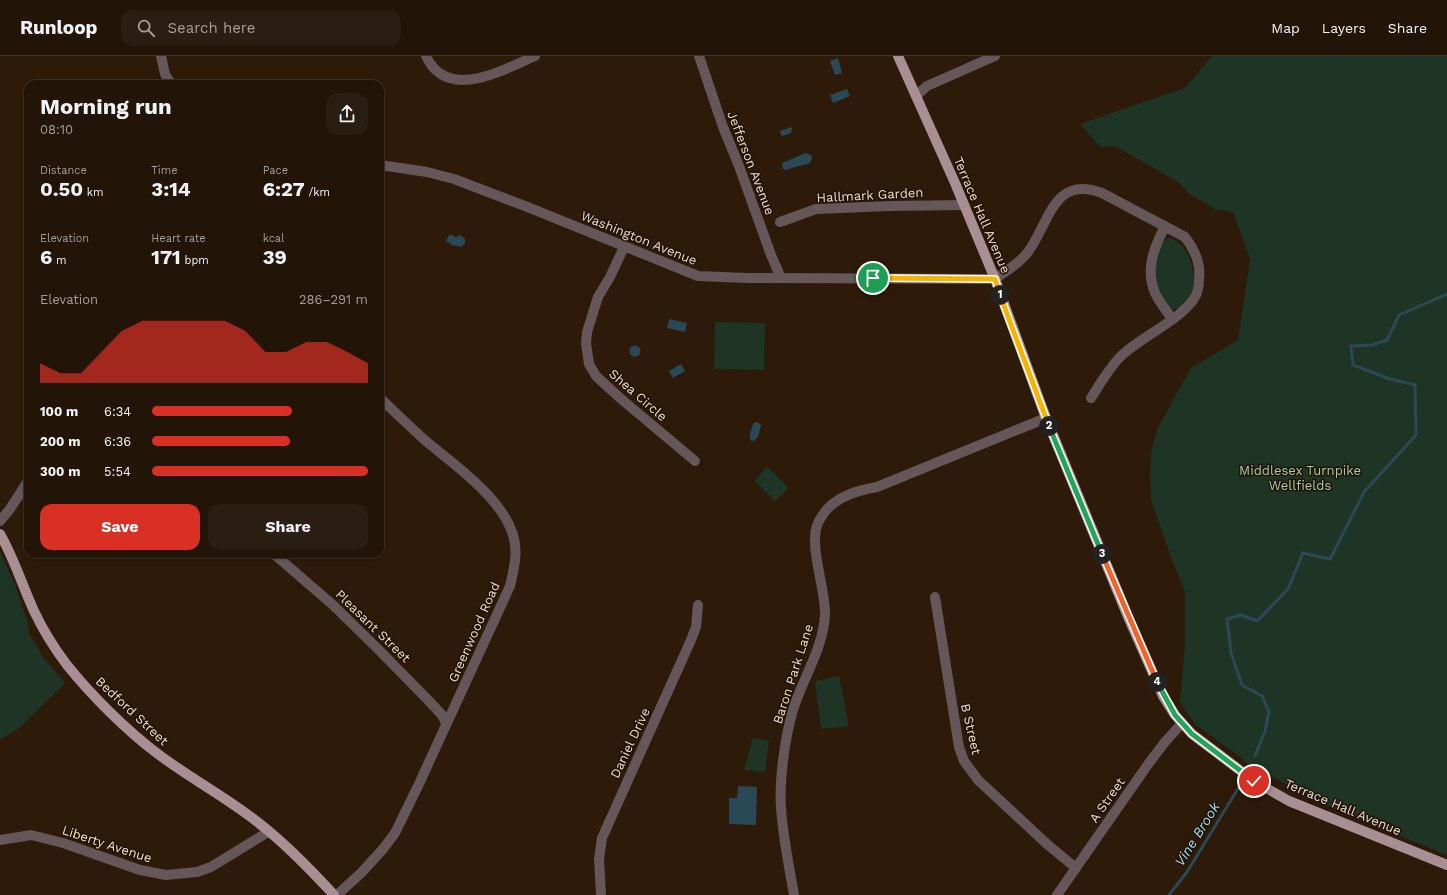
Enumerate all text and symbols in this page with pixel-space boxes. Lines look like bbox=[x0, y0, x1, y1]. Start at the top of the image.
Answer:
search box bbox=[121, 10, 401, 46]
text: Runloop bbox=[20, 16, 97, 39]
icon: search bbox=[135, 17, 157, 39]
text: Search here bbox=[167, 19, 255, 37]
text: Map bbox=[1271, 20, 1300, 36]
text: Layers bbox=[1322, 20, 1366, 36]
text: Share bbox=[1388, 20, 1427, 36]
button: share bbox=[326, 93, 368, 135]
text: Morning run bbox=[40, 94, 172, 119]
street label: Jefferson Avenue bbox=[724, 109, 778, 217]
text: 08:10 bbox=[40, 122, 73, 137]
street label: Terrace Hall Avenue bbox=[951, 154, 1013, 276]
text: Distance bbox=[40, 164, 87, 177]
text: Time bbox=[151, 164, 178, 177]
text: Pace bbox=[263, 164, 288, 177]
text: 0.50 bbox=[40, 177, 83, 201]
text: 3:14 bbox=[151, 177, 191, 201]
text: 6:27 bbox=[263, 177, 305, 201]
street label: Hallmark Garden bbox=[816, 185, 924, 205]
text: km bbox=[83, 186, 104, 199]
text: /km bbox=[305, 186, 330, 199]
street label: Washington Avenue bbox=[579, 208, 699, 268]
text: Elevation bbox=[40, 232, 89, 245]
text: Heart rate bbox=[151, 232, 206, 245]
text: kcal bbox=[263, 232, 284, 245]
text: 6 bbox=[40, 245, 52, 269]
text: 171 bbox=[151, 245, 181, 269]
text: 39 bbox=[263, 245, 287, 269]
text: m bbox=[52, 254, 67, 267]
text: bpm bbox=[181, 254, 209, 267]
pin bbox=[856, 261, 890, 295]
icon: arrive bbox=[862, 267, 884, 289]
pin: 1 bbox=[990, 285, 1010, 305]
text: 1 bbox=[998, 288, 1002, 301]
text: Elevation bbox=[40, 292, 98, 307]
text: 286–291 m bbox=[299, 292, 368, 307]
street label: Shea Circle bbox=[606, 366, 670, 424]
text: 100 m bbox=[40, 404, 78, 419]
text: 6:34 bbox=[104, 404, 131, 419]
pin: 2 bbox=[1039, 416, 1059, 436]
text: 2 bbox=[1046, 419, 1052, 432]
text: 200 m bbox=[40, 434, 80, 449]
text: 6:36 bbox=[104, 434, 131, 449]
park label: Middlesex Turnpike Wellfields bbox=[1239, 463, 1361, 493]
text: 300 m bbox=[40, 464, 80, 479]
text: 5:54 bbox=[104, 464, 131, 479]
button: Save bbox=[40, 504, 200, 550]
button: Share bbox=[208, 504, 368, 550]
pin: 3 bbox=[1092, 544, 1112, 564]
text: 3 bbox=[1099, 547, 1105, 560]
street label: Greenwood Road bbox=[445, 580, 503, 684]
street label: Pleasant Street bbox=[333, 587, 414, 666]
street label: Baron Park Lane bbox=[770, 622, 816, 726]
pin: 4 bbox=[1147, 672, 1167, 692]
street label: Bedford Street bbox=[93, 674, 172, 749]
text: 4 bbox=[1153, 675, 1161, 688]
street label: B Street bbox=[958, 702, 984, 757]
street label: Daniel Drive bbox=[607, 705, 653, 781]
pin bbox=[1237, 764, 1271, 798]
icon: check bbox=[1243, 770, 1265, 792]
street label: A Street bbox=[1086, 774, 1128, 825]
street label: Terrace Hall Avenue bbox=[1282, 776, 1404, 838]
water label: Vine Brook bbox=[1171, 799, 1223, 869]
street label: Liberty Avenue bbox=[60, 822, 154, 866]

